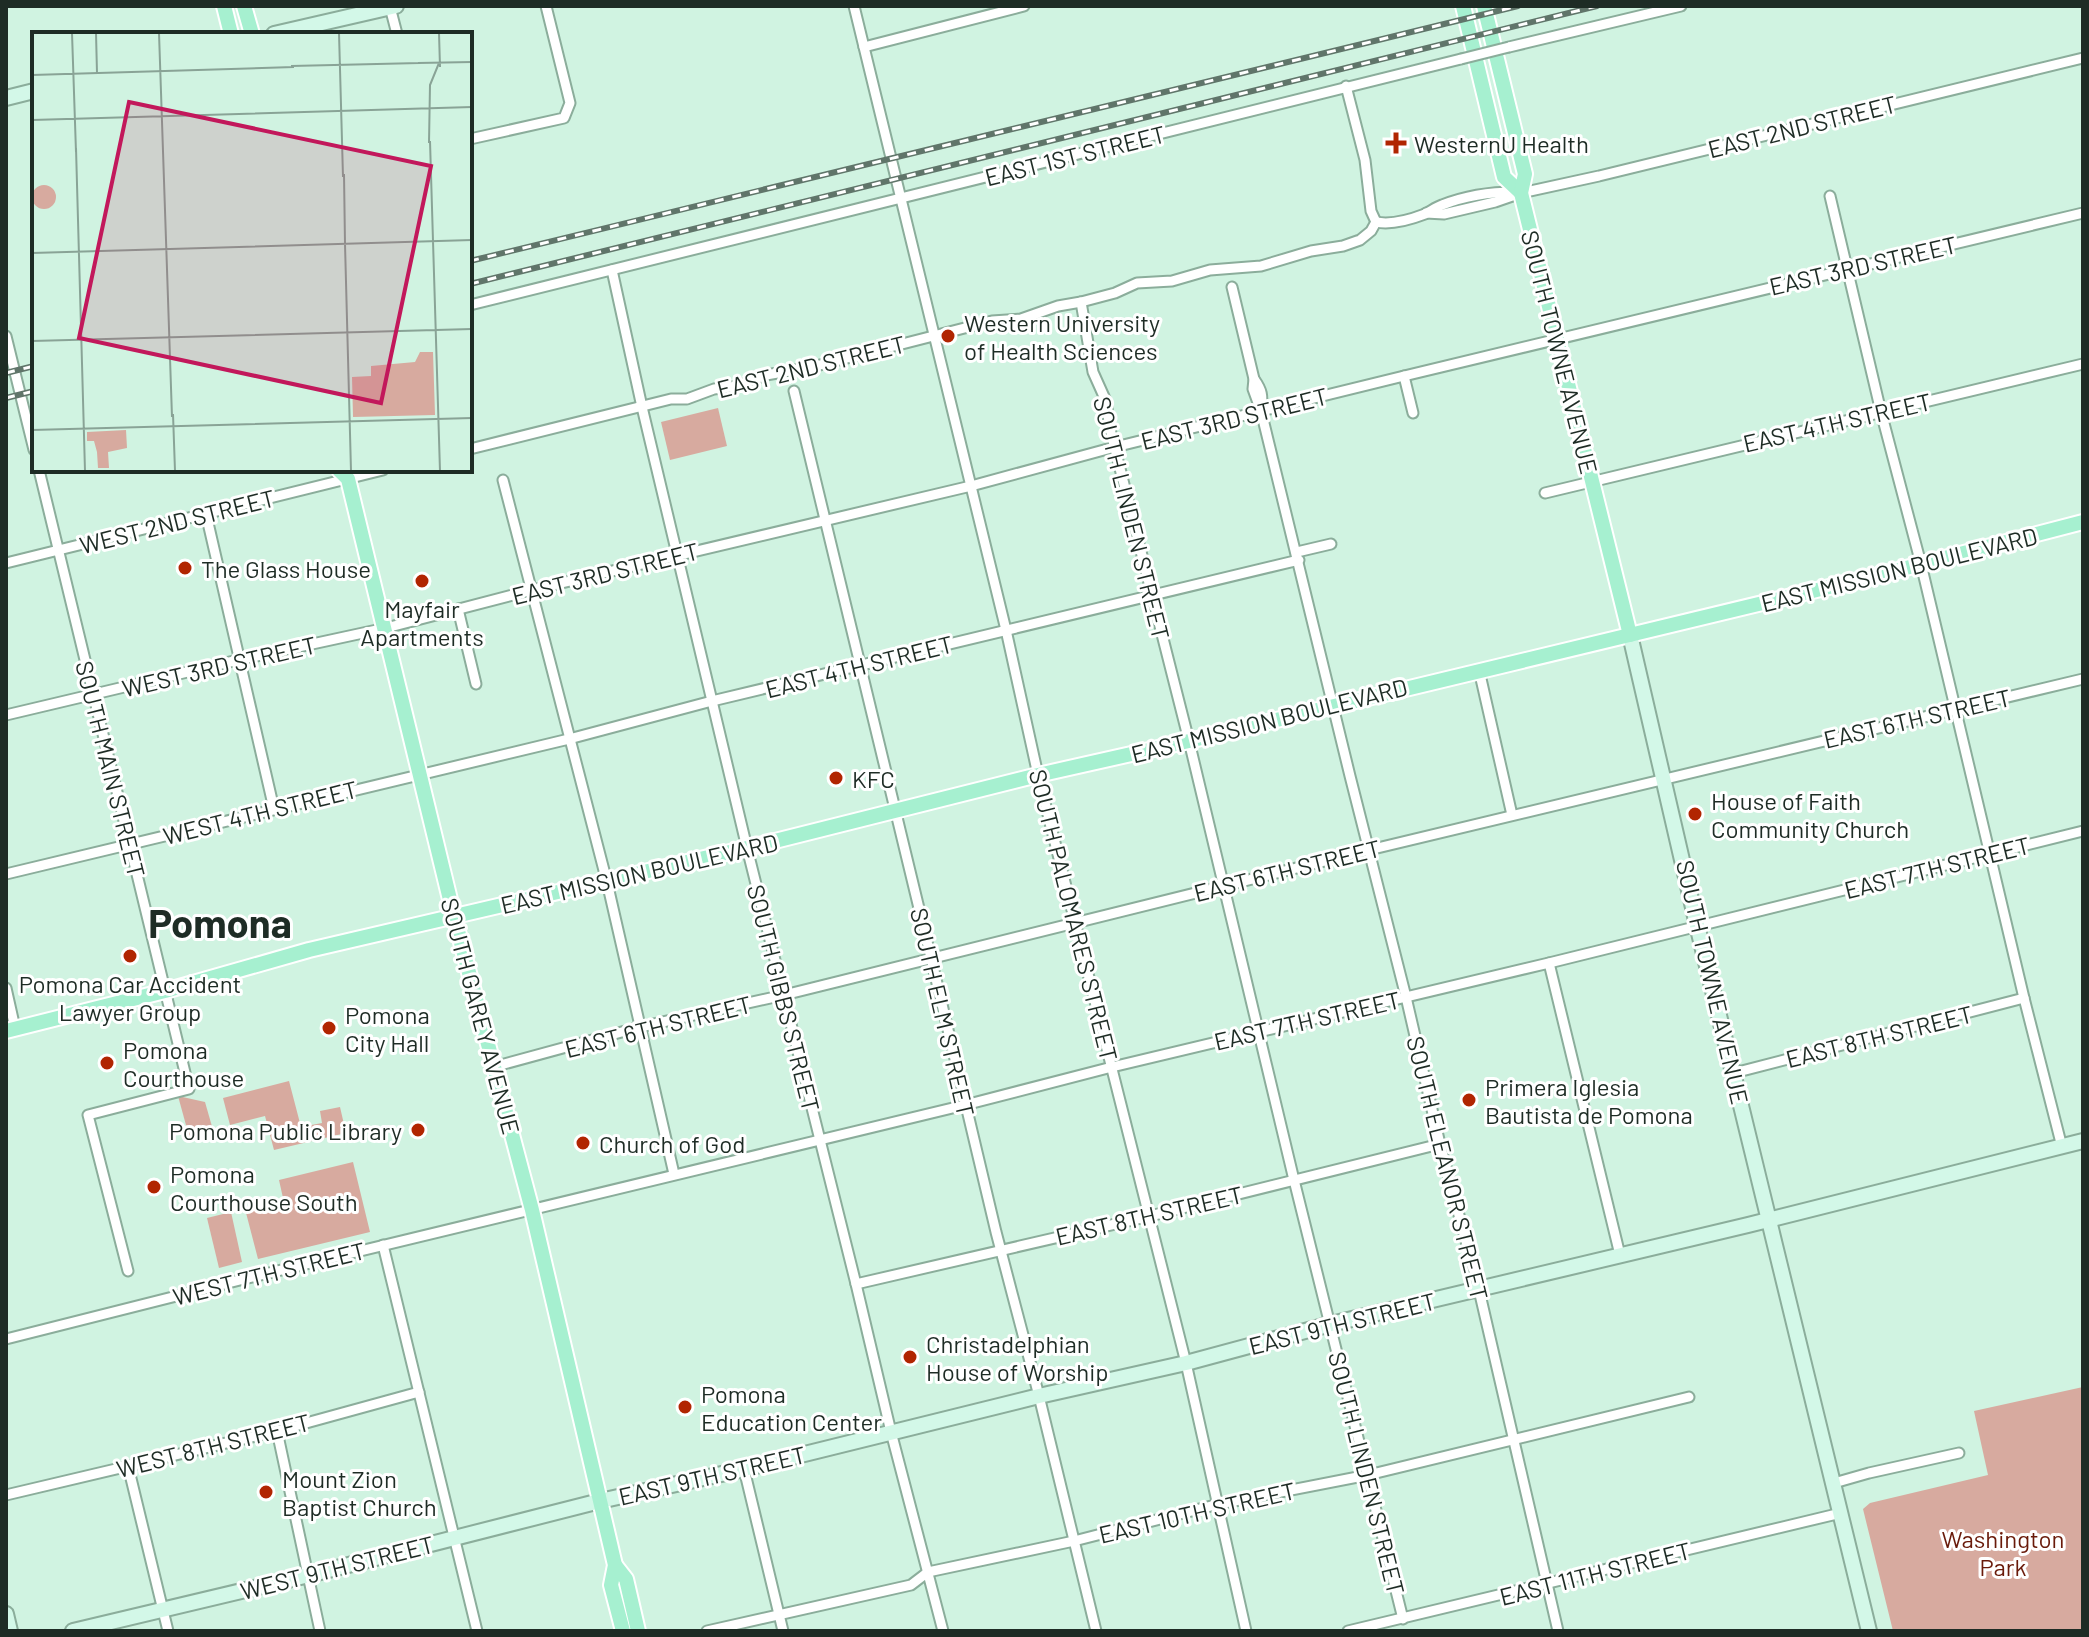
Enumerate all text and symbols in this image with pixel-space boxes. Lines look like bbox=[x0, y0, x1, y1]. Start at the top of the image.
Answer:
inset map bbox=[32, 32, 472, 472]
street label: EAST 2ND STREET bbox=[1705, 89, 1899, 163]
street label: EAST 1ST STREET bbox=[982, 119, 1168, 191]
place label: WesternU Health bbox=[1414, 129, 1589, 158]
marker: WesternU Health bbox=[1385, 132, 1407, 154]
street label: SOUTH TOWNE AVENUE bbox=[1516, 227, 1604, 477]
street label: EAST 3RD STREET bbox=[1766, 229, 1960, 301]
place label: Western University of Health Sciences bbox=[964, 308, 1160, 365]
marker: Western University of Health Sciences bbox=[939, 327, 957, 345]
street label: EAST 2ND STREET bbox=[714, 329, 908, 403]
street label: EAST 3RD STREET bbox=[1138, 381, 1330, 455]
street label: EAST 4TH STREET bbox=[1740, 386, 1934, 458]
street label: SOUTH LINDEN STREET bbox=[1088, 394, 1176, 642]
street label: WEST 2ND STREET bbox=[76, 483, 278, 559]
street label: EAST MISSION BOULEVARD bbox=[1758, 521, 2040, 617]
street label: EAST 3RD STREET bbox=[509, 536, 701, 610]
place label: The Glass House bbox=[201, 554, 371, 583]
marker: The Glass House bbox=[176, 559, 194, 577]
marker: Mayfair Apartments bbox=[413, 572, 431, 590]
place label: Mayfair Apartments bbox=[360, 594, 484, 651]
street label: EAST 4TH STREET bbox=[762, 629, 956, 703]
street label: WEST 3RD STREET bbox=[119, 630, 319, 702]
street label: SOUTH MAIN STREET bbox=[70, 658, 152, 880]
street label: EAST MISSION BOULEVARD bbox=[1128, 672, 1410, 768]
street label: EAST 6TH STREET bbox=[1821, 682, 2013, 754]
place label: KFC bbox=[852, 764, 895, 793]
street label: SOUTH PALOMARES STREET bbox=[1024, 766, 1124, 1064]
marker: KFC bbox=[827, 769, 845, 787]
street label: WEST 4TH STREET bbox=[160, 774, 360, 850]
place label: House of Faith Community Church bbox=[1711, 786, 1909, 843]
marker: House of Faith Community Church bbox=[1686, 805, 1704, 823]
street label: EAST MISSION BOULEVARD bbox=[498, 827, 780, 919]
street label: EAST 7TH STREET bbox=[1841, 830, 2033, 904]
street label: EAST 6TH STREET bbox=[1191, 833, 1383, 907]
street label: SOUTH TOWNE AVENUE bbox=[1671, 857, 1755, 1107]
street label: SOUTH GIBBS STREET bbox=[742, 881, 826, 1115]
street label: SOUTH GAREY AVENUE bbox=[435, 895, 527, 1137]
district label: Pomona bbox=[148, 898, 292, 946]
street label: SOUTH ELM STREET bbox=[905, 905, 981, 1119]
marker: Pomona Car Accident Lawyer Group bbox=[121, 947, 139, 965]
place label: Pomona Car Accident Lawyer Group bbox=[19, 969, 241, 1026]
street label: EAST 7TH STREET bbox=[1211, 984, 1403, 1056]
street label: EAST 6TH STREET bbox=[562, 989, 754, 1063]
street label: EAST 8TH STREET bbox=[1783, 999, 1975, 1073]
place label: Pomona City Hall bbox=[345, 1000, 430, 1057]
marker: Pomona City Hall bbox=[320, 1019, 338, 1037]
street label: SOUTH ELEANOR STREET bbox=[1401, 1033, 1495, 1303]
place label: Pomona Courthouse bbox=[123, 1035, 244, 1092]
marker: Pomona Courthouse bbox=[98, 1054, 116, 1072]
place label: Primera Iglesia Bautista de Pomona bbox=[1485, 1072, 1693, 1129]
marker: Primera Iglesia Bautista de Pomona bbox=[1460, 1091, 1478, 1109]
place label: Pomona Public Library bbox=[169, 1116, 402, 1145]
marker: Pomona Public Library bbox=[409, 1121, 427, 1139]
place label: Church of God bbox=[599, 1129, 745, 1158]
marker: Church of God bbox=[574, 1134, 592, 1152]
place label: Pomona Courthouse South bbox=[170, 1159, 358, 1216]
marker: Pomona Courthouse South bbox=[145, 1178, 163, 1196]
street label: EAST 8TH STREET bbox=[1052, 1179, 1246, 1251]
street label: WEST 7TH STREET bbox=[170, 1235, 368, 1311]
street label: EAST 9TH STREET bbox=[1246, 1286, 1438, 1360]
place label: Christadelphian House of Worship bbox=[926, 1329, 1109, 1386]
marker: Christadelphian House of Worship bbox=[901, 1348, 919, 1366]
street label: SOUTH LINDEN STREET bbox=[1323, 1349, 1411, 1597]
place label: Pomona Education Center bbox=[701, 1379, 882, 1436]
marker: Pomona Education Center bbox=[676, 1398, 694, 1416]
street label: WEST 8TH STREET bbox=[113, 1407, 313, 1483]
street label: EAST 9TH STREET bbox=[615, 1439, 809, 1511]
place label: Mount Zion Baptist Church bbox=[282, 1464, 437, 1521]
street label: EAST 10TH STREET bbox=[1096, 1475, 1298, 1549]
marker: Mount Zion Baptist Church bbox=[257, 1483, 275, 1501]
park label: Washington Park bbox=[1942, 1524, 2064, 1581]
street label: WEST 9TH STREET bbox=[237, 1529, 437, 1605]
street label: EAST 11TH STREET bbox=[1497, 1535, 1693, 1611]

